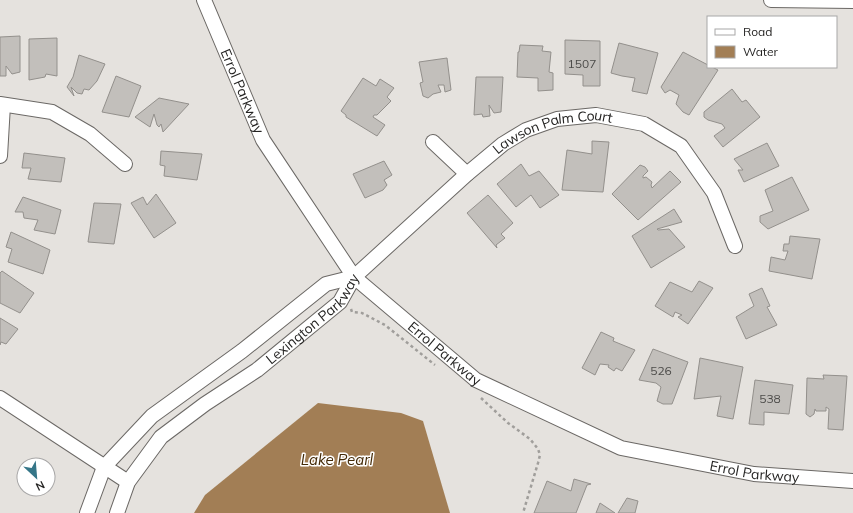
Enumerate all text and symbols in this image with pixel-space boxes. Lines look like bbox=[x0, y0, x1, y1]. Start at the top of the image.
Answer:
legend bbox=[707, 16, 837, 68]
text: Road bbox=[743, 24, 772, 39]
text: Water bbox=[743, 44, 779, 59]
street label: Errol Parkway bbox=[217, 46, 269, 137]
house number: 1507 bbox=[568, 56, 596, 71]
street label: Lawson Palm Court bbox=[489, 106, 614, 158]
street label: Lexington Parkway bbox=[262, 270, 363, 368]
street label: Errol Parkway bbox=[404, 317, 484, 390]
house number: 526 bbox=[650, 363, 672, 378]
house number: 538 bbox=[759, 391, 781, 406]
water label: Lake Pearl bbox=[301, 450, 374, 469]
north arrow bbox=[16, 457, 56, 497]
street label: Errol Parkway bbox=[708, 457, 801, 486]
text: N bbox=[34, 478, 47, 494]

